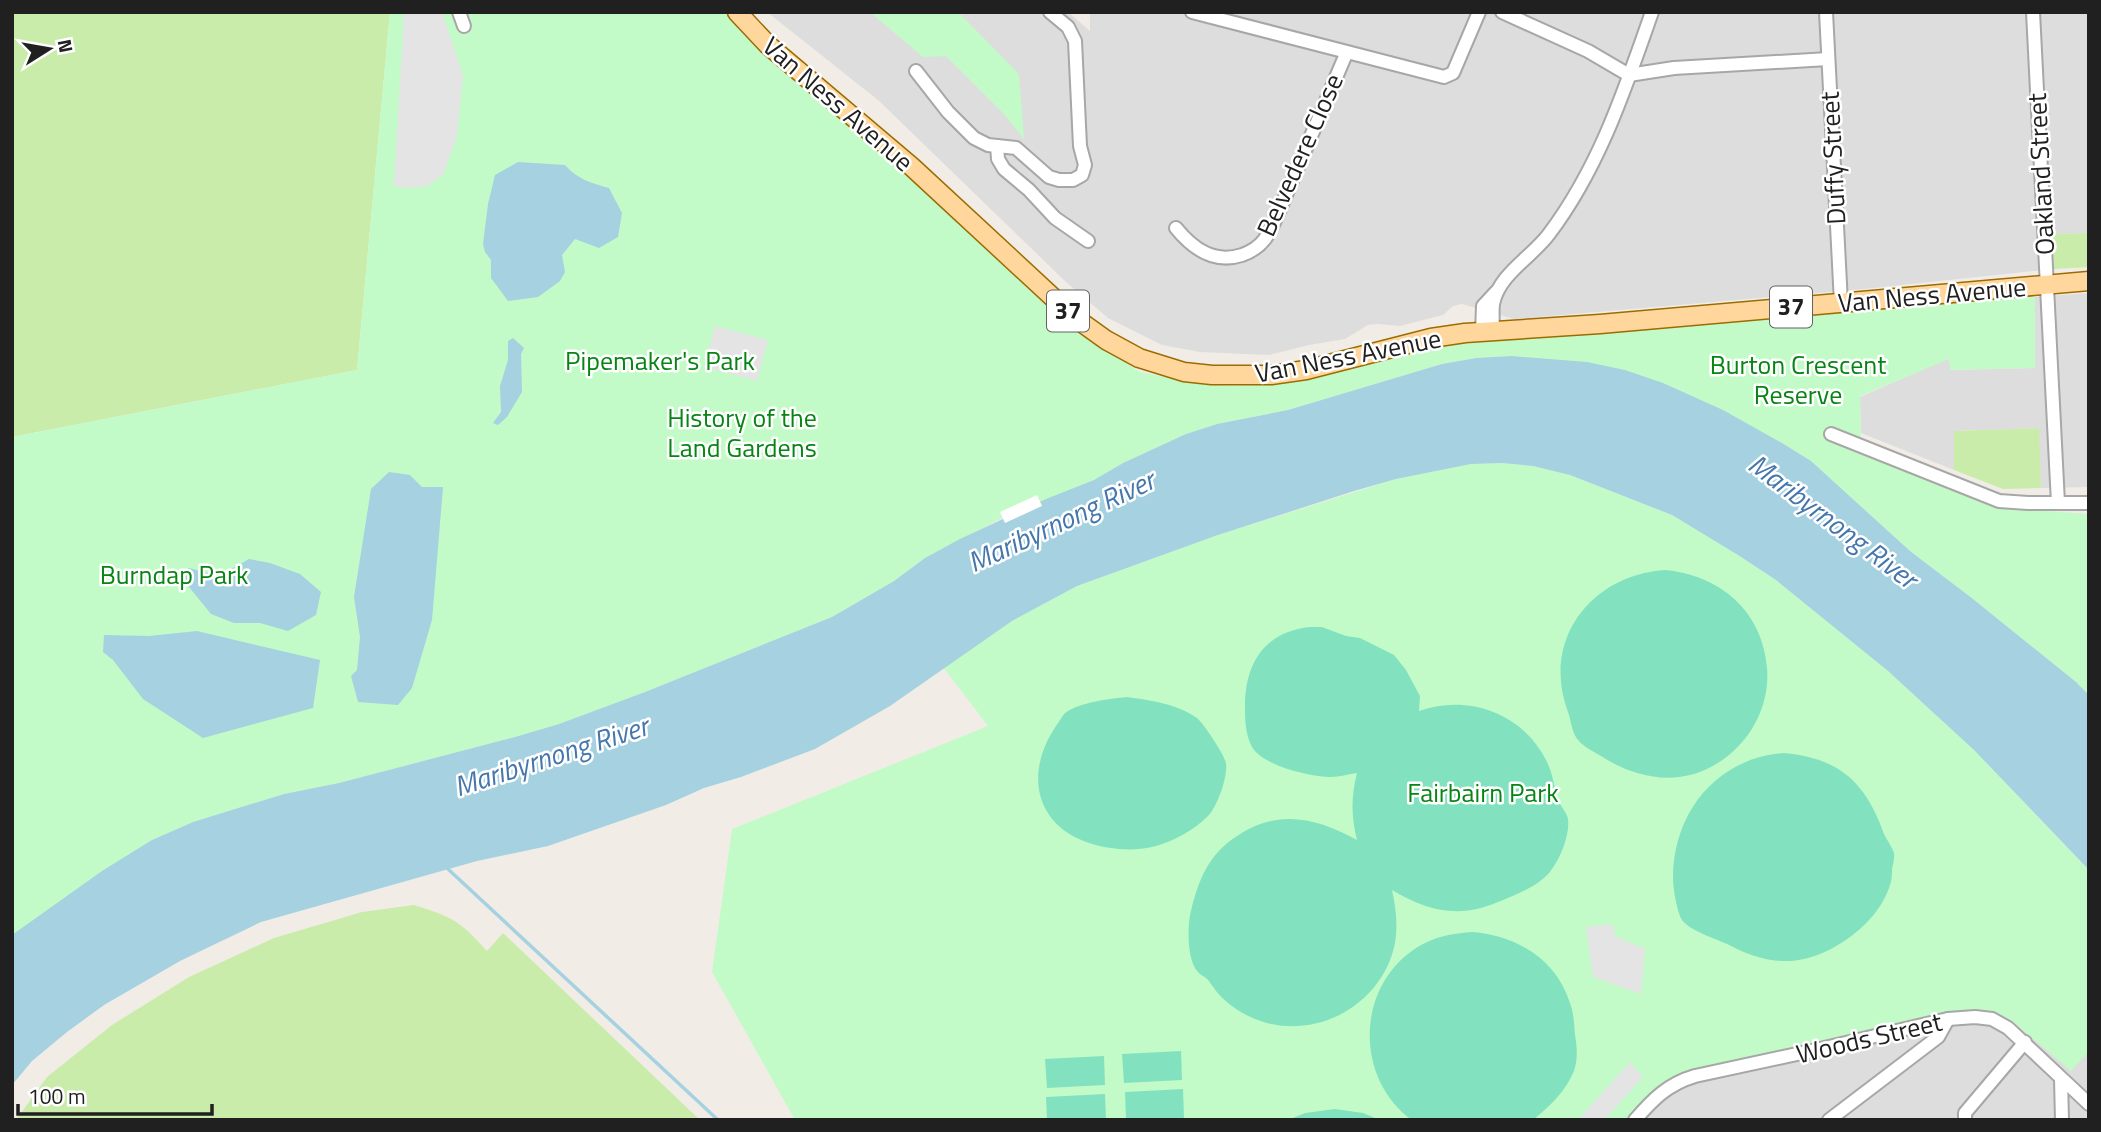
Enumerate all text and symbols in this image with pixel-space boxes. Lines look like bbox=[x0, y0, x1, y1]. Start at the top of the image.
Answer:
north arrow bbox=[14, 14, 84, 84]
street label: Van Ness Avenue bbox=[754, 27, 922, 180]
text: N bbox=[51, 36, 82, 55]
street label: Belvedere Close bbox=[1246, 67, 1353, 242]
street label: Duffy Street bbox=[1810, 91, 1855, 226]
street label: Oakland Street bbox=[2017, 92, 2064, 256]
street label: Van Ness Avenue bbox=[1836, 267, 2028, 322]
road number: 37 bbox=[1770, 286, 1812, 328]
road number: 37 bbox=[1047, 290, 1089, 332]
street label: Van Ness Avenue bbox=[1251, 318, 1444, 393]
park label: Pipemaker's Park bbox=[565, 341, 755, 380]
park label: Burton Crescent Reserve bbox=[1710, 345, 1886, 414]
park label: History of the Land Gardens bbox=[667, 398, 817, 467]
water label: Maribyrnong River bbox=[1740, 443, 1930, 601]
water label: Maribyrnong River bbox=[960, 457, 1164, 583]
park label: Burndap Park bbox=[100, 555, 248, 594]
water label: Maribyrnong River bbox=[448, 703, 657, 807]
park label: Fairbairn Park bbox=[1407, 773, 1559, 812]
street label: Woods Street bbox=[1792, 1002, 1946, 1073]
scale bar bbox=[18, 1072, 212, 1116]
text: 100 m bbox=[28, 1080, 85, 1112]

